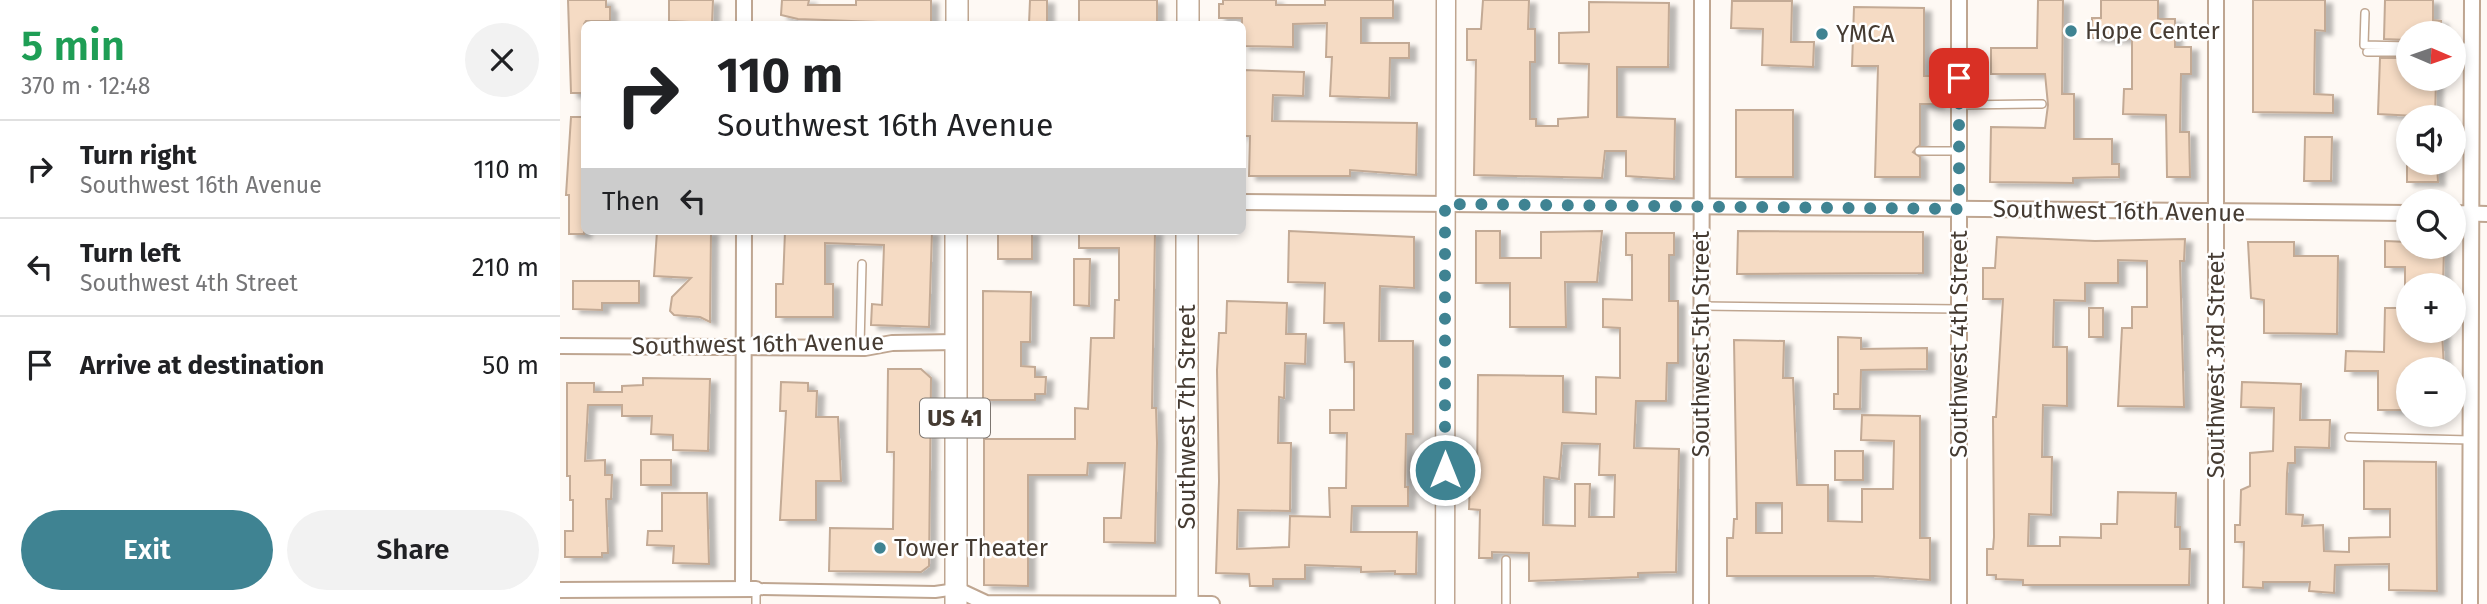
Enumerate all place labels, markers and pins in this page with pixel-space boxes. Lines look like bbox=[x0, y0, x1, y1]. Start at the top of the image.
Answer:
place label: Hope Center bbox=[2085, 17, 2221, 45]
place label: YMCA bbox=[1836, 20, 1895, 48]
marker: Hope Center bbox=[2063, 23, 2079, 39]
marker: YMCA bbox=[1814, 26, 1830, 42]
pin bbox=[1929, 48, 1989, 108]
place label: Tower Theater bbox=[894, 534, 1049, 562]
marker: Tower Theater bbox=[872, 540, 888, 556]

